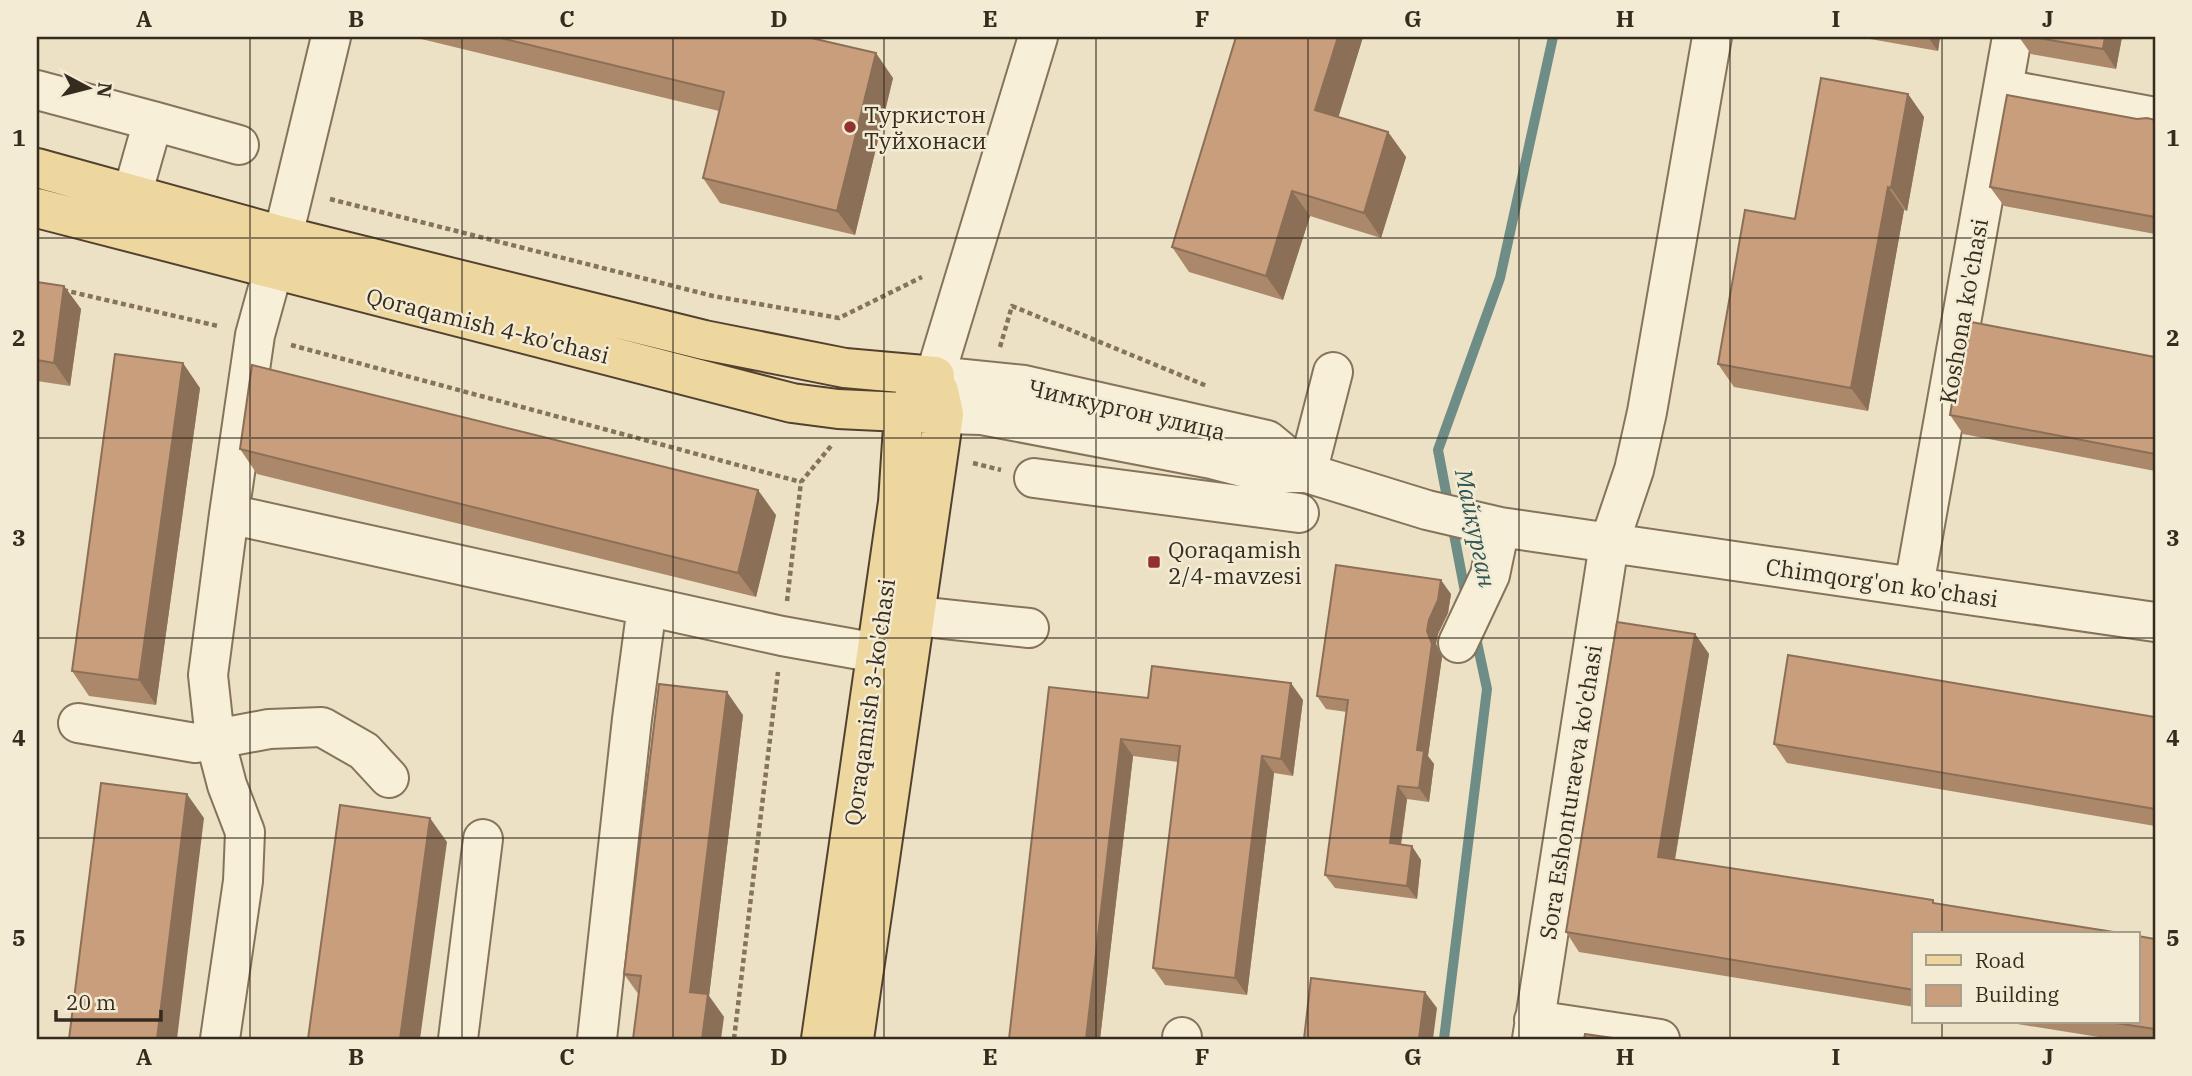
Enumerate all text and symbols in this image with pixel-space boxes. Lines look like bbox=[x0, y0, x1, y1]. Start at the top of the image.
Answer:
text: A bbox=[136, 3, 152, 33]
text: B bbox=[348, 3, 364, 33]
text: C bbox=[559, 3, 575, 33]
text: D bbox=[770, 3, 788, 33]
text: E bbox=[982, 3, 998, 33]
text: F bbox=[1195, 3, 1209, 33]
text: G bbox=[1404, 3, 1422, 33]
text: H bbox=[1616, 3, 1634, 33]
text: I bbox=[1832, 3, 1840, 33]
text: J bbox=[2042, 3, 2054, 33]
north arrow bbox=[52, 52, 122, 122]
text: N bbox=[92, 81, 118, 99]
place label: Туркистон Туйхонаси bbox=[864, 99, 987, 155]
marker: Туркистон Туйхонаси bbox=[842, 119, 858, 135]
text: 1 bbox=[12, 122, 26, 152]
text: 1 bbox=[2166, 122, 2180, 152]
street label: Koshona ko'chasi bbox=[1932, 216, 1994, 406]
street label: Qoraqamish 4-ko'chasi bbox=[363, 280, 613, 370]
text: 2 bbox=[12, 322, 26, 352]
text: 2 bbox=[2166, 322, 2180, 352]
street label: Чимкургон улица bbox=[1025, 372, 1229, 446]
water label: Майкурган bbox=[1448, 465, 1504, 590]
text: 3 bbox=[12, 522, 26, 552]
text: 3 bbox=[2166, 522, 2180, 552]
place label: Qoraqamish 2/4-mavzesi bbox=[1168, 534, 1302, 590]
street label: Chimqorg'on ko'chasi bbox=[1764, 551, 2000, 613]
marker: Qoraqamish 2/4-mavzesi bbox=[1146, 554, 1162, 570]
street label: Qoraqamish 3-ko'chasi bbox=[837, 576, 901, 828]
street label: Sora Eshonturaeva ko'chasi bbox=[1532, 643, 1608, 941]
text: 4 bbox=[12, 722, 26, 752]
text: 4 bbox=[2166, 722, 2180, 752]
text: 5 bbox=[12, 922, 26, 952]
text: 5 bbox=[2166, 922, 2180, 952]
legend bbox=[1912, 932, 2140, 1024]
text: Road bbox=[1975, 946, 2025, 974]
scale bar bbox=[56, 978, 161, 1022]
text: Building bbox=[1975, 980, 2060, 1008]
text: 20 m bbox=[66, 988, 116, 1016]
text: A bbox=[136, 1041, 152, 1071]
text: B bbox=[348, 1041, 364, 1071]
text: C bbox=[559, 1041, 575, 1071]
text: D bbox=[770, 1041, 788, 1071]
text: E bbox=[982, 1041, 998, 1071]
text: F bbox=[1195, 1041, 1209, 1071]
text: G bbox=[1404, 1041, 1422, 1071]
text: H bbox=[1616, 1041, 1634, 1071]
text: I bbox=[1832, 1041, 1840, 1071]
text: J bbox=[2042, 1041, 2054, 1071]

